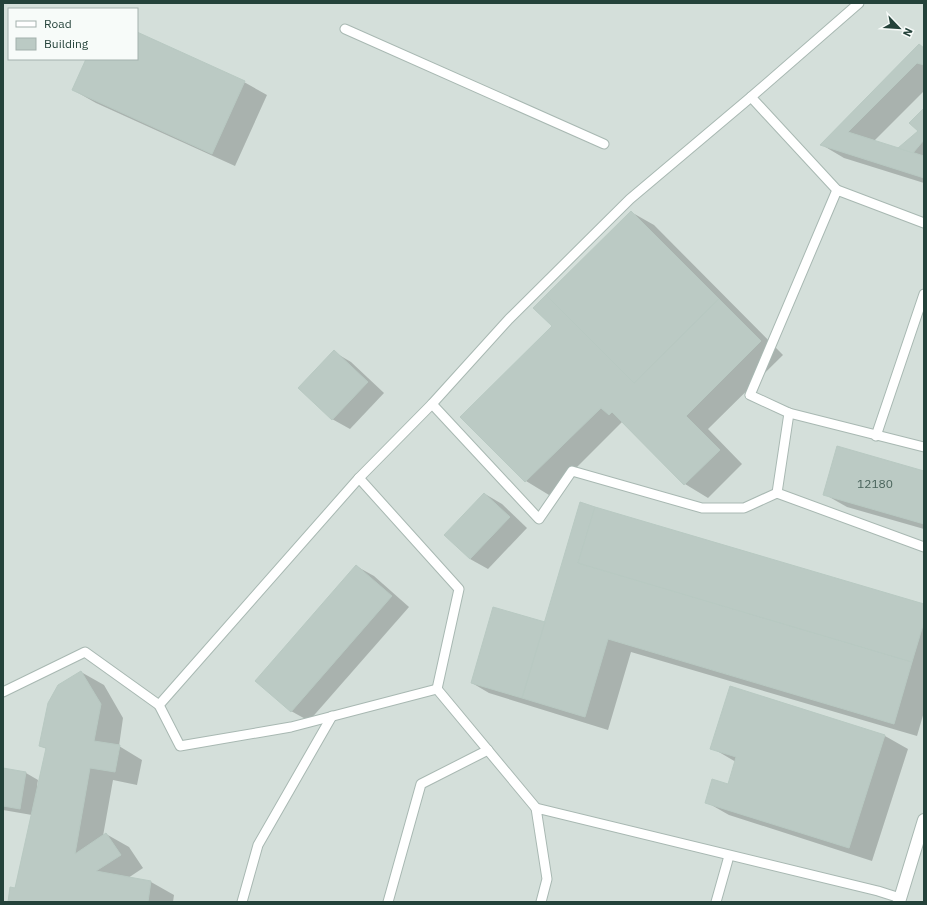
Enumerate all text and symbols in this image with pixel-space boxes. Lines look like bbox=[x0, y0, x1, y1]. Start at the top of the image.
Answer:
legend bbox=[8, 8, 138, 60]
north arrow bbox=[879, 8, 919, 48]
text: Road bbox=[44, 16, 72, 31]
text: N bbox=[900, 26, 916, 39]
text: Building bbox=[44, 36, 89, 51]
house number: 12180 bbox=[857, 476, 893, 491]

